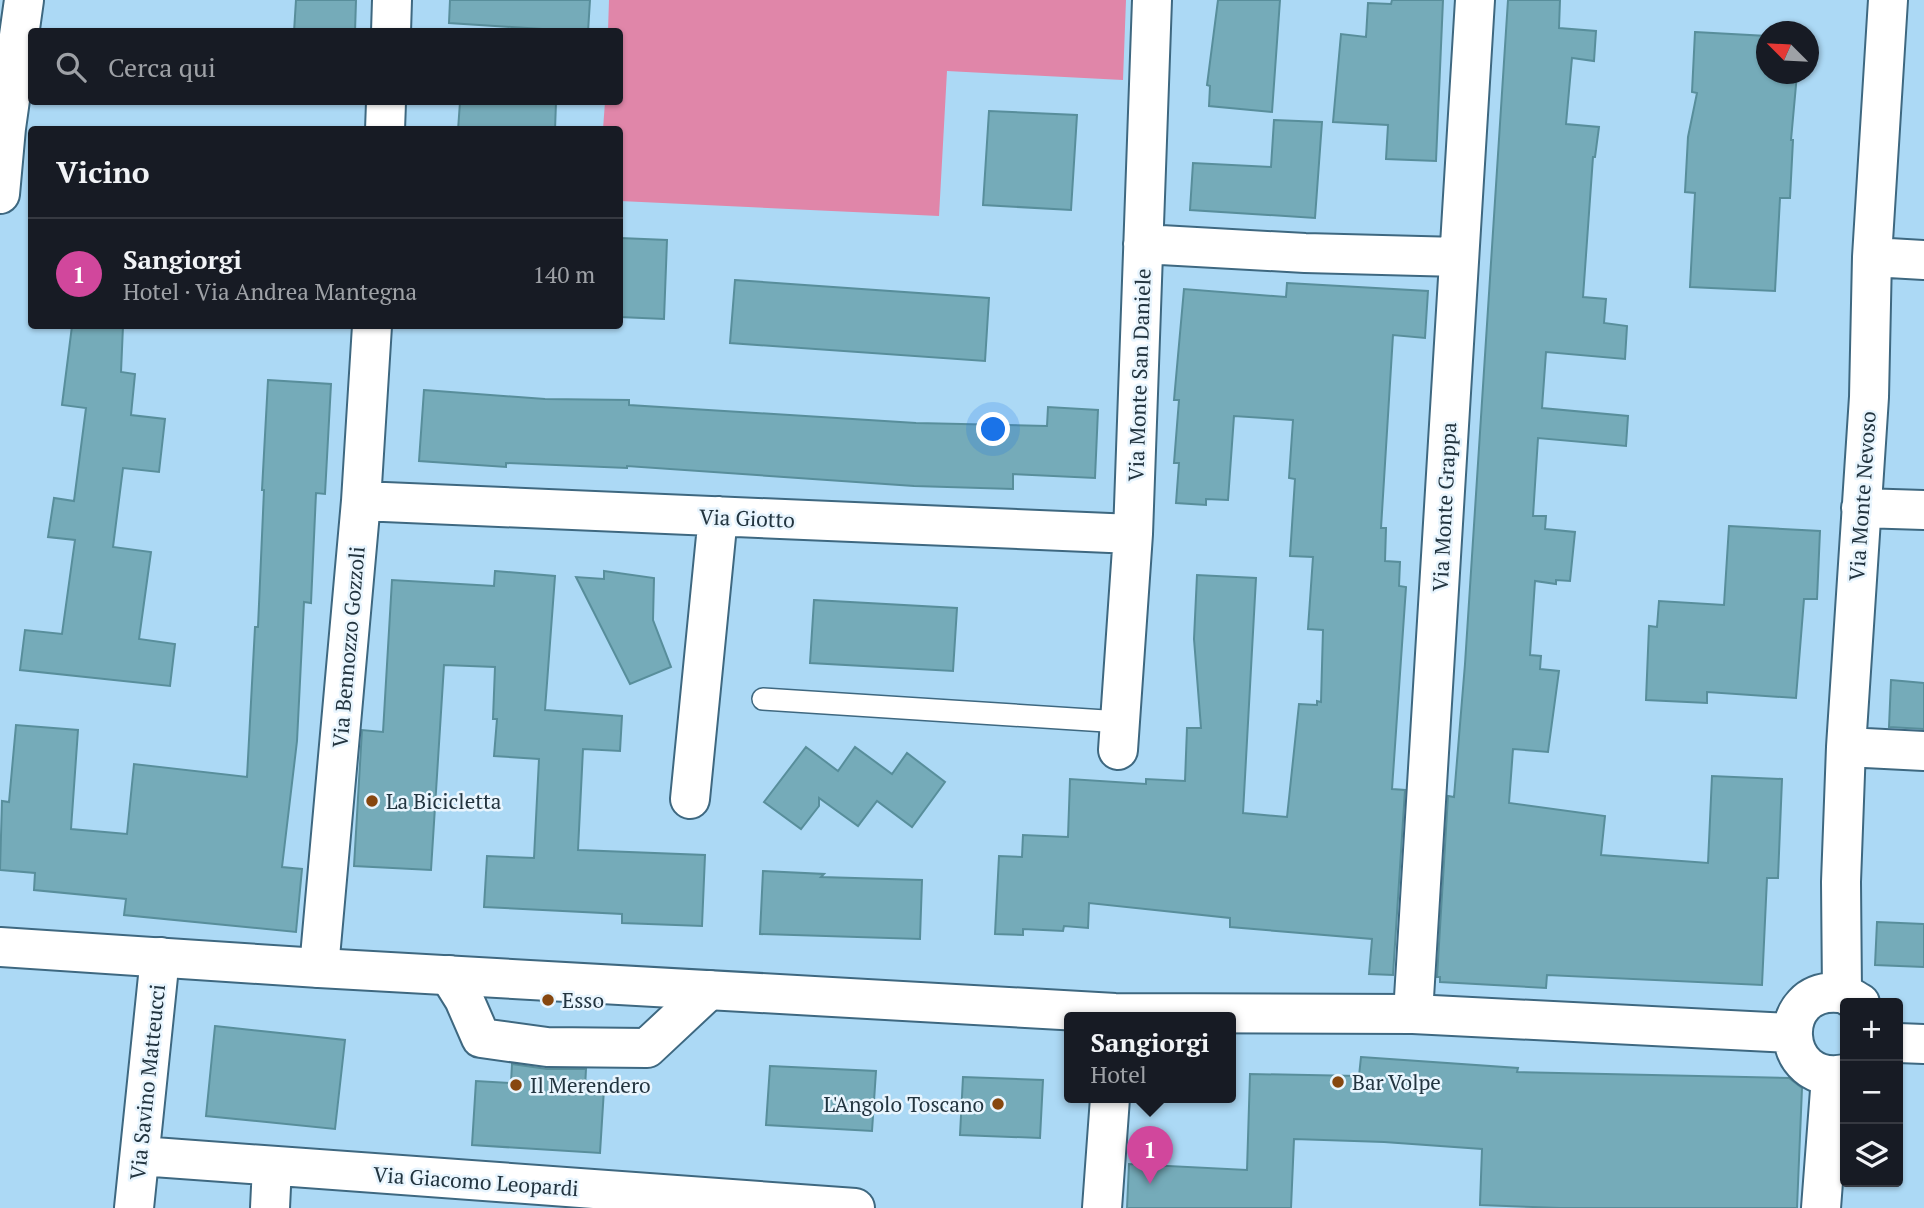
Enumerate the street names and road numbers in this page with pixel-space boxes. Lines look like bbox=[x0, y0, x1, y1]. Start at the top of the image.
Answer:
street label: Via Monte San Daniele bbox=[1121, 268, 1157, 482]
street label: Via Monte Nevoso bbox=[1842, 410, 1882, 582]
street label: Via Monte Grappa bbox=[1426, 421, 1462, 592]
street label: Via Giotto bbox=[699, 502, 795, 534]
street label: Via Bennozzo Gozzoli bbox=[325, 545, 371, 749]
street label: Via Savino Matteucci bbox=[123, 983, 171, 1181]
street label: Via Giacomo Leopardi bbox=[372, 1160, 580, 1202]

